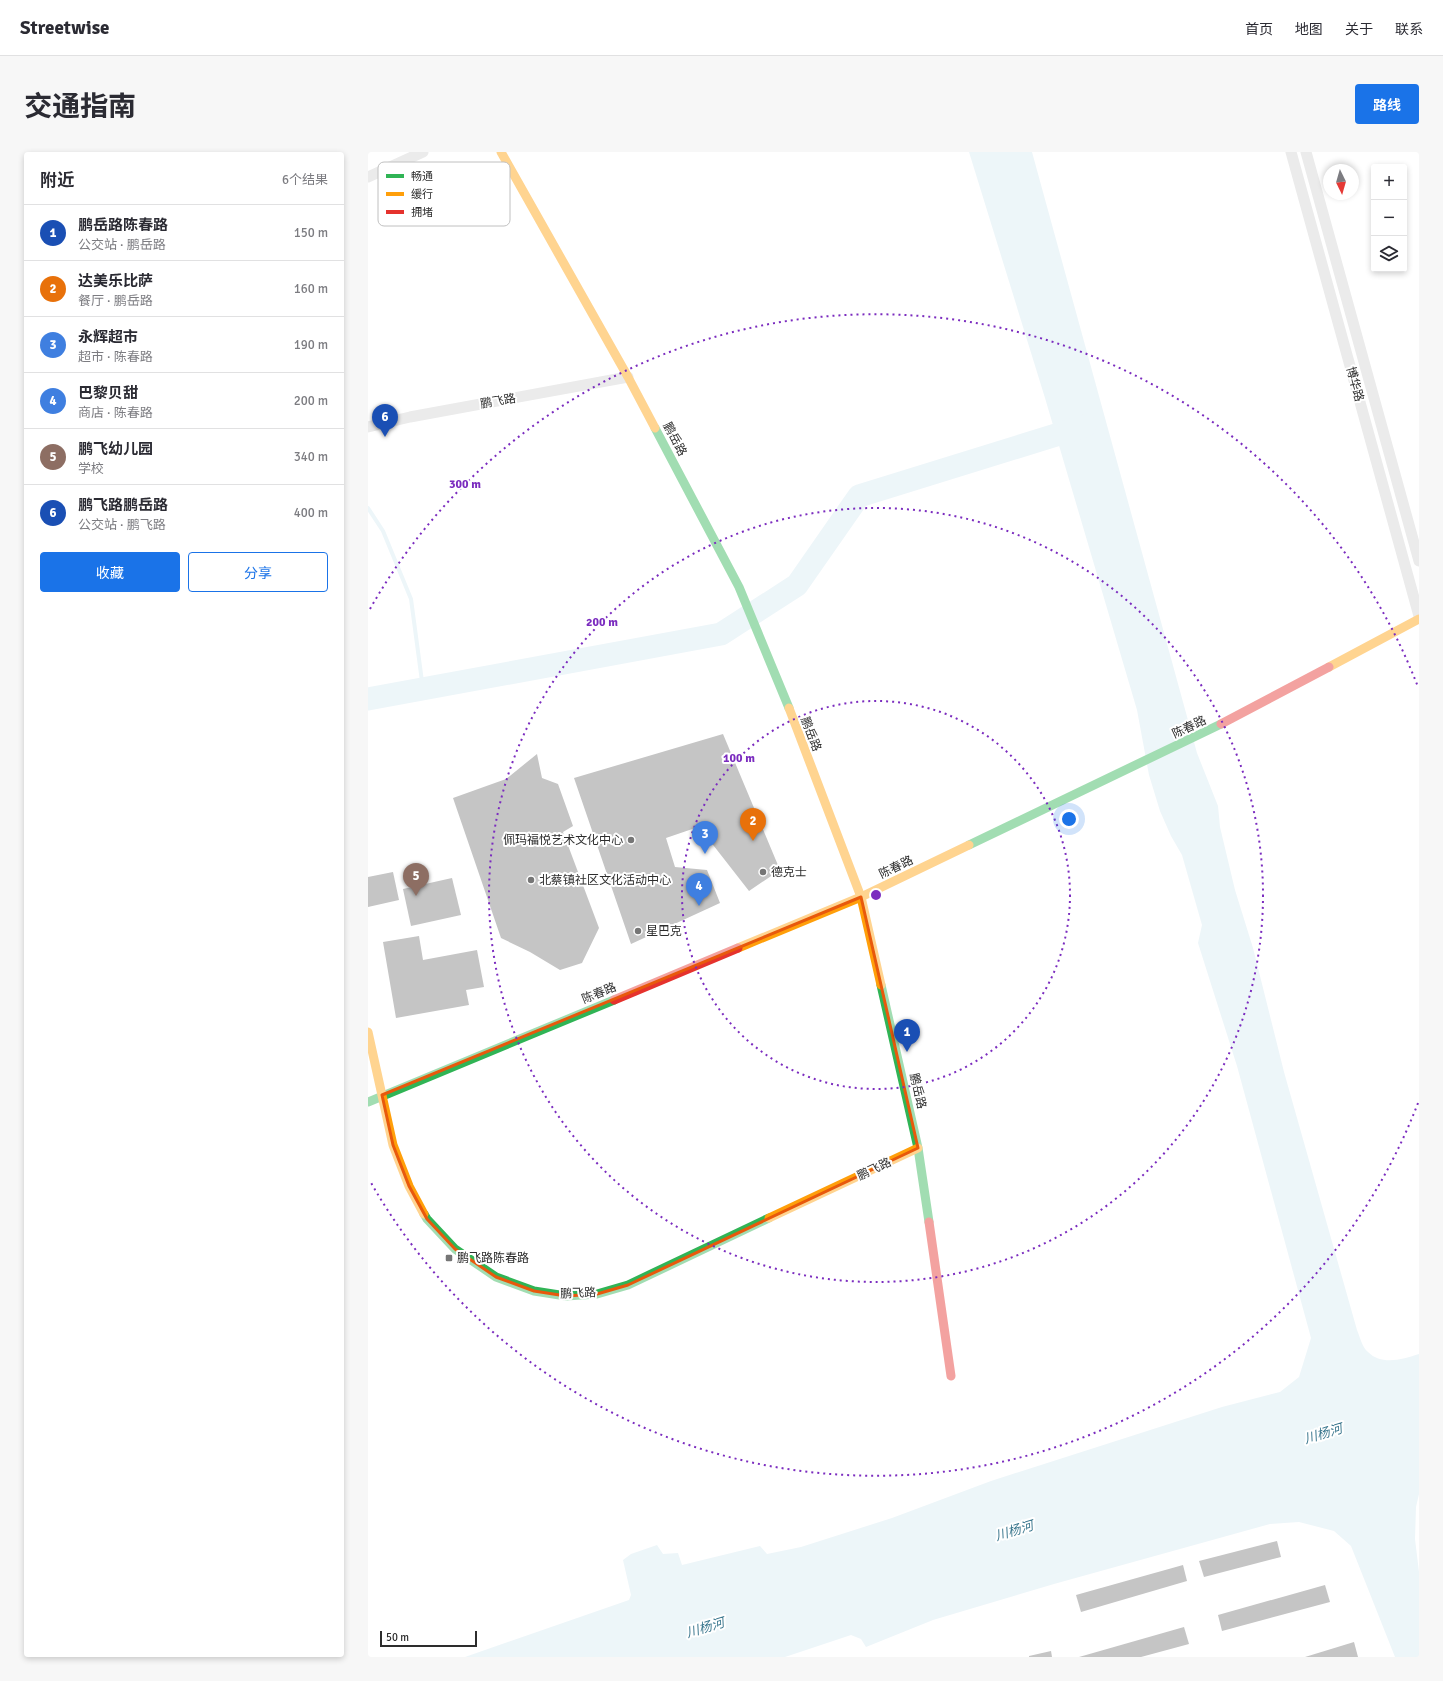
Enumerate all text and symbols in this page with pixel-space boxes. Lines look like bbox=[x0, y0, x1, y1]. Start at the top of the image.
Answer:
text: Streetwise bbox=[20, 16, 110, 40]
text: 首页 bbox=[1245, 21, 1273, 38]
text: 地图 bbox=[1295, 21, 1323, 38]
text: 关于 bbox=[1345, 21, 1373, 38]
text: 联系 bbox=[1395, 21, 1423, 38]
button: 路线 bbox=[1355, 84, 1419, 124]
text: 交通指南 bbox=[24, 90, 136, 124]
legend bbox=[378, 162, 510, 226]
north arrow bbox=[1323, 164, 1359, 200]
map controls bbox=[1371, 164, 1407, 272]
button: + bbox=[1371, 164, 1407, 200]
text: 附近 bbox=[40, 170, 74, 191]
text: 畅通 bbox=[411, 170, 433, 183]
text: 6个结果 bbox=[282, 172, 328, 188]
text: 缓行 bbox=[411, 188, 433, 201]
button: − bbox=[1371, 200, 1407, 236]
text: 拥堵 bbox=[411, 206, 433, 219]
text: 鹏岳路陈春路 bbox=[78, 216, 168, 234]
text: 1 bbox=[49, 225, 57, 241]
text: 150 m bbox=[294, 225, 328, 241]
button: layers bbox=[1371, 236, 1407, 272]
text: 公交站 · 鹏岳路 bbox=[78, 237, 166, 253]
text: 达美乐比萨 bbox=[78, 272, 153, 290]
text: 2 bbox=[49, 281, 57, 297]
text: 160 m bbox=[294, 281, 328, 297]
text: 餐厅 · 鹏岳路 bbox=[78, 293, 153, 309]
text: 永辉超市 bbox=[78, 328, 138, 346]
text: 3 bbox=[49, 337, 57, 353]
text: 190 m bbox=[294, 337, 328, 353]
text: 超市 · 陈春路 bbox=[78, 349, 153, 365]
street label: 博华路 bbox=[1343, 365, 1366, 403]
text: 巴黎贝甜 bbox=[78, 384, 138, 402]
street label: 鹏飞路 bbox=[479, 391, 517, 412]
text: 4 bbox=[49, 393, 57, 409]
text: 200 m bbox=[294, 393, 328, 409]
pin: 6 bbox=[372, 404, 398, 437]
text: 商店 · 陈春路 bbox=[78, 405, 153, 421]
street label: 鹏岳路 bbox=[659, 420, 690, 459]
text: 鹏飞幼儿园 bbox=[78, 440, 153, 458]
text: 5 bbox=[49, 449, 57, 465]
text: 340 m bbox=[294, 449, 328, 465]
text: 学校 bbox=[78, 461, 104, 477]
text: 300 m bbox=[449, 477, 481, 492]
text: 鹏飞路鹏岳路 bbox=[78, 496, 168, 514]
text: 6 bbox=[49, 505, 57, 521]
text: 400 m bbox=[294, 505, 328, 521]
text: 公交站 · 鹏飞路 bbox=[78, 517, 166, 533]
button: 收藏 bbox=[40, 552, 180, 592]
button: 分享 bbox=[188, 552, 328, 592]
text: 200 m bbox=[586, 615, 618, 630]
street label: 陈春路 bbox=[1170, 713, 1209, 742]
street label: 鹏岳路 bbox=[797, 715, 824, 754]
text: 100 m bbox=[723, 751, 755, 766]
pin: 2 bbox=[740, 808, 766, 841]
your location bbox=[1059, 809, 1079, 829]
pin: 3 bbox=[692, 821, 718, 854]
place label: 佩玛福悦艺术文化中心 bbox=[503, 833, 623, 848]
marker: 佩玛福悦艺术文化中心 bbox=[626, 835, 636, 845]
street label: 陈春路 bbox=[877, 853, 916, 882]
pin: 5 bbox=[403, 863, 429, 896]
place label: 德克士 bbox=[771, 865, 807, 880]
marker: 德克士 bbox=[758, 867, 768, 877]
place label: 北蔡镇社区文化活动中心 bbox=[539, 873, 671, 888]
pin: 4 bbox=[686, 873, 712, 906]
marker: 北蔡镇社区文化活动中心 bbox=[526, 875, 536, 885]
centre of rings bbox=[869, 888, 883, 902]
place label: 星巴克 bbox=[646, 924, 682, 939]
marker: 星巴克 bbox=[633, 926, 643, 936]
street label: 陈春路 bbox=[580, 980, 619, 1007]
pin: 1 bbox=[894, 1019, 920, 1052]
street label: 鹏岳路 bbox=[906, 1072, 929, 1110]
street label: 鹏飞路 bbox=[855, 1155, 894, 1184]
place label: 鹏飞路陈春路 bbox=[457, 1251, 529, 1266]
marker: 鹏飞路陈春路 bbox=[444, 1253, 454, 1263]
street label: 鹏飞路 bbox=[560, 1285, 596, 1302]
water label: 川杨河 bbox=[1302, 1420, 1347, 1447]
water label: 川杨河 bbox=[993, 1517, 1038, 1544]
water label: 川杨河 bbox=[684, 1614, 729, 1641]
scale bar bbox=[380, 1629, 477, 1648]
text: 50 m bbox=[386, 1631, 409, 1644]

